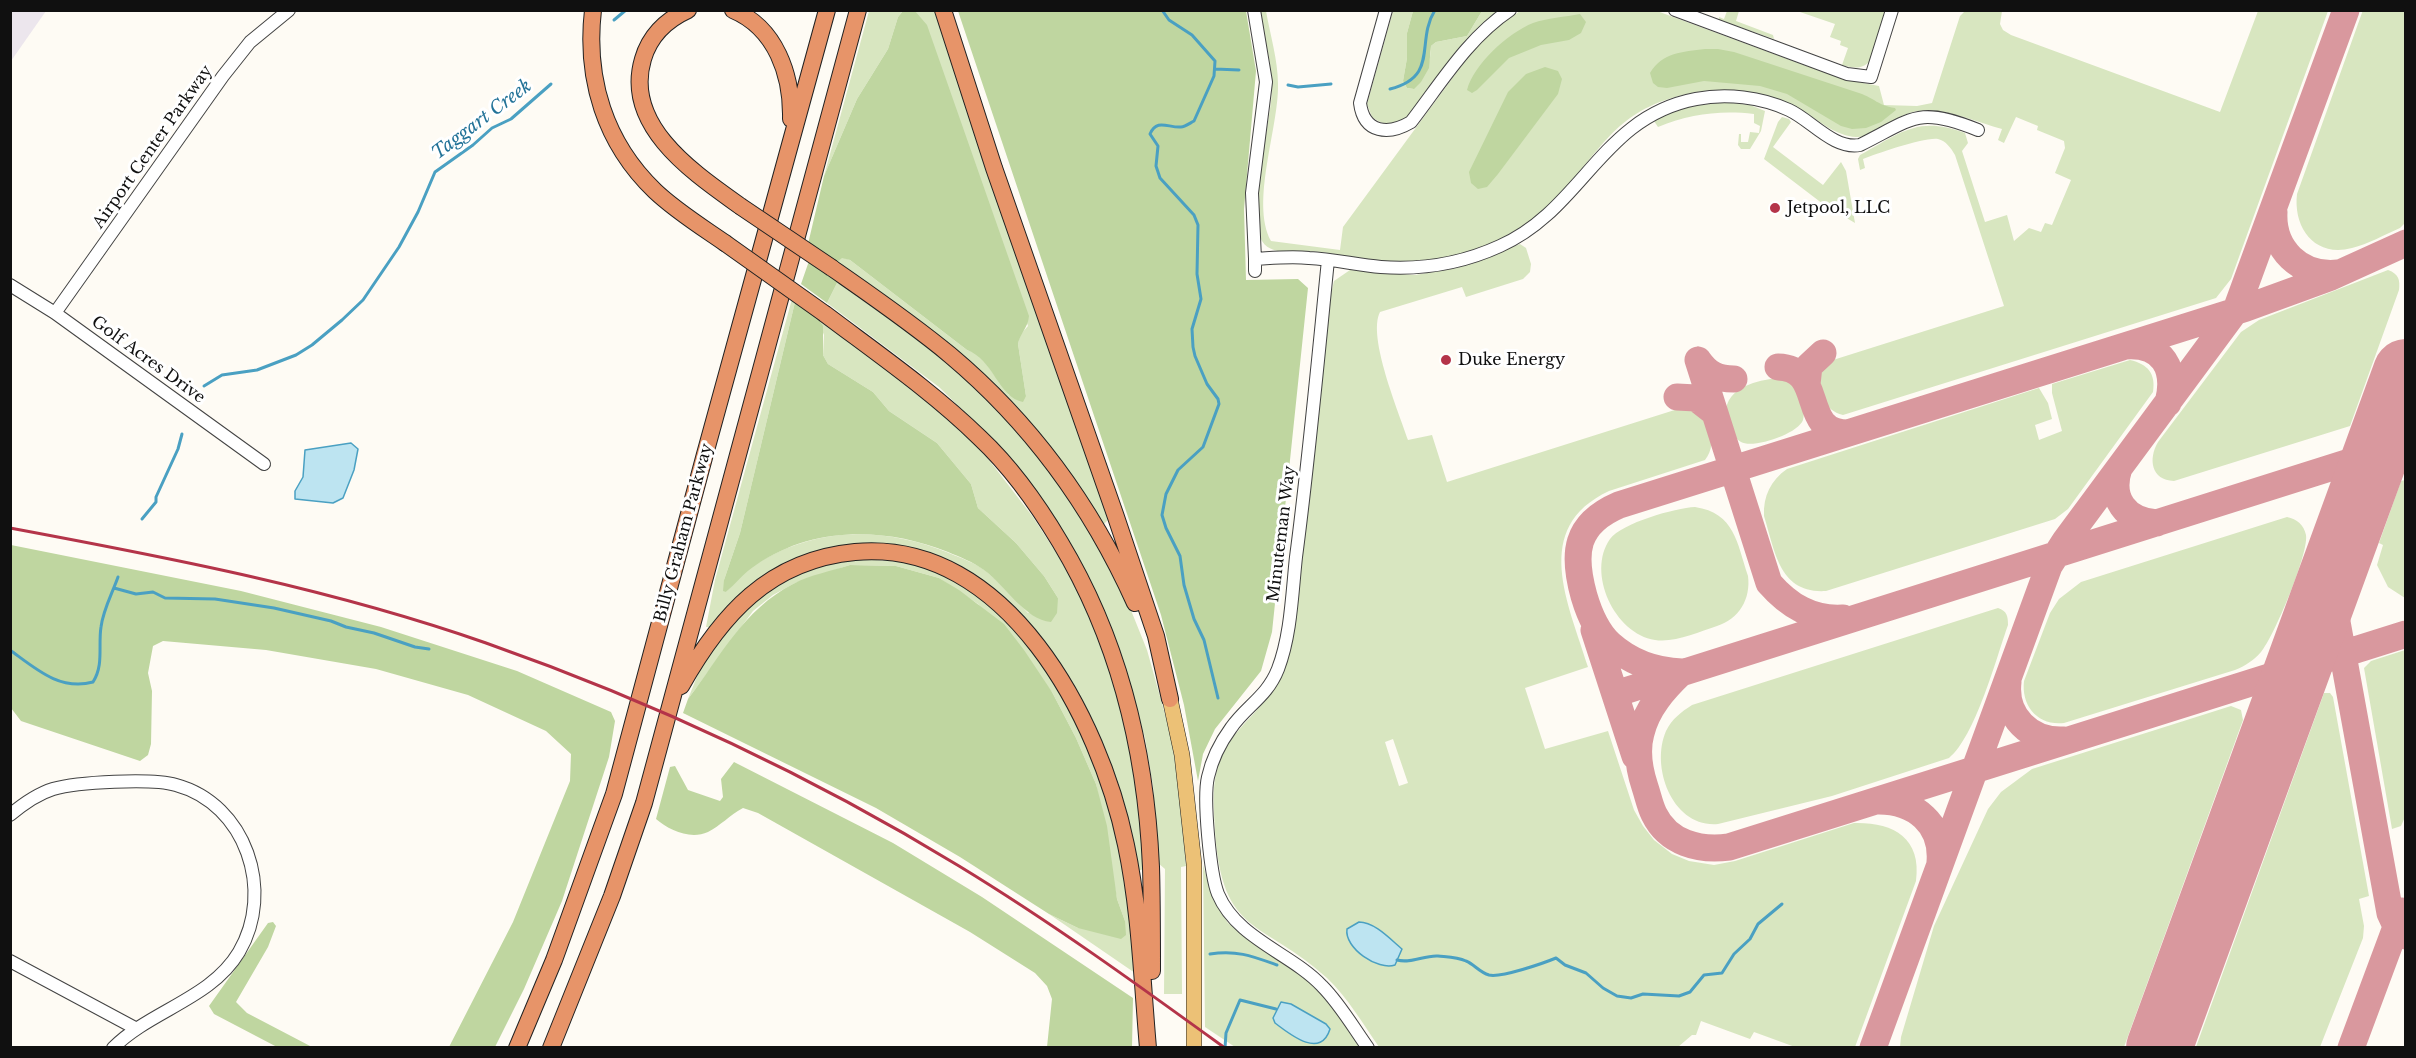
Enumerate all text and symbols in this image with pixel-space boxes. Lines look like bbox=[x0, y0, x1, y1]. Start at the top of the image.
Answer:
street label: Airport Center Parkway bbox=[89, 62, 217, 232]
water label: Taggart Creek bbox=[428, 76, 536, 164]
place label: Jetpool, LLC bbox=[1787, 198, 1890, 218]
marker: Jetpool, LLC bbox=[1768, 201, 1782, 215]
street label: Golf Acres Drive bbox=[87, 312, 209, 408]
place label: Duke Energy bbox=[1458, 350, 1565, 370]
marker: Duke Energy bbox=[1439, 353, 1453, 367]
street label: Billy Graham Parkway bbox=[651, 442, 717, 624]
street label: Minuteman Way bbox=[1264, 465, 1300, 603]

